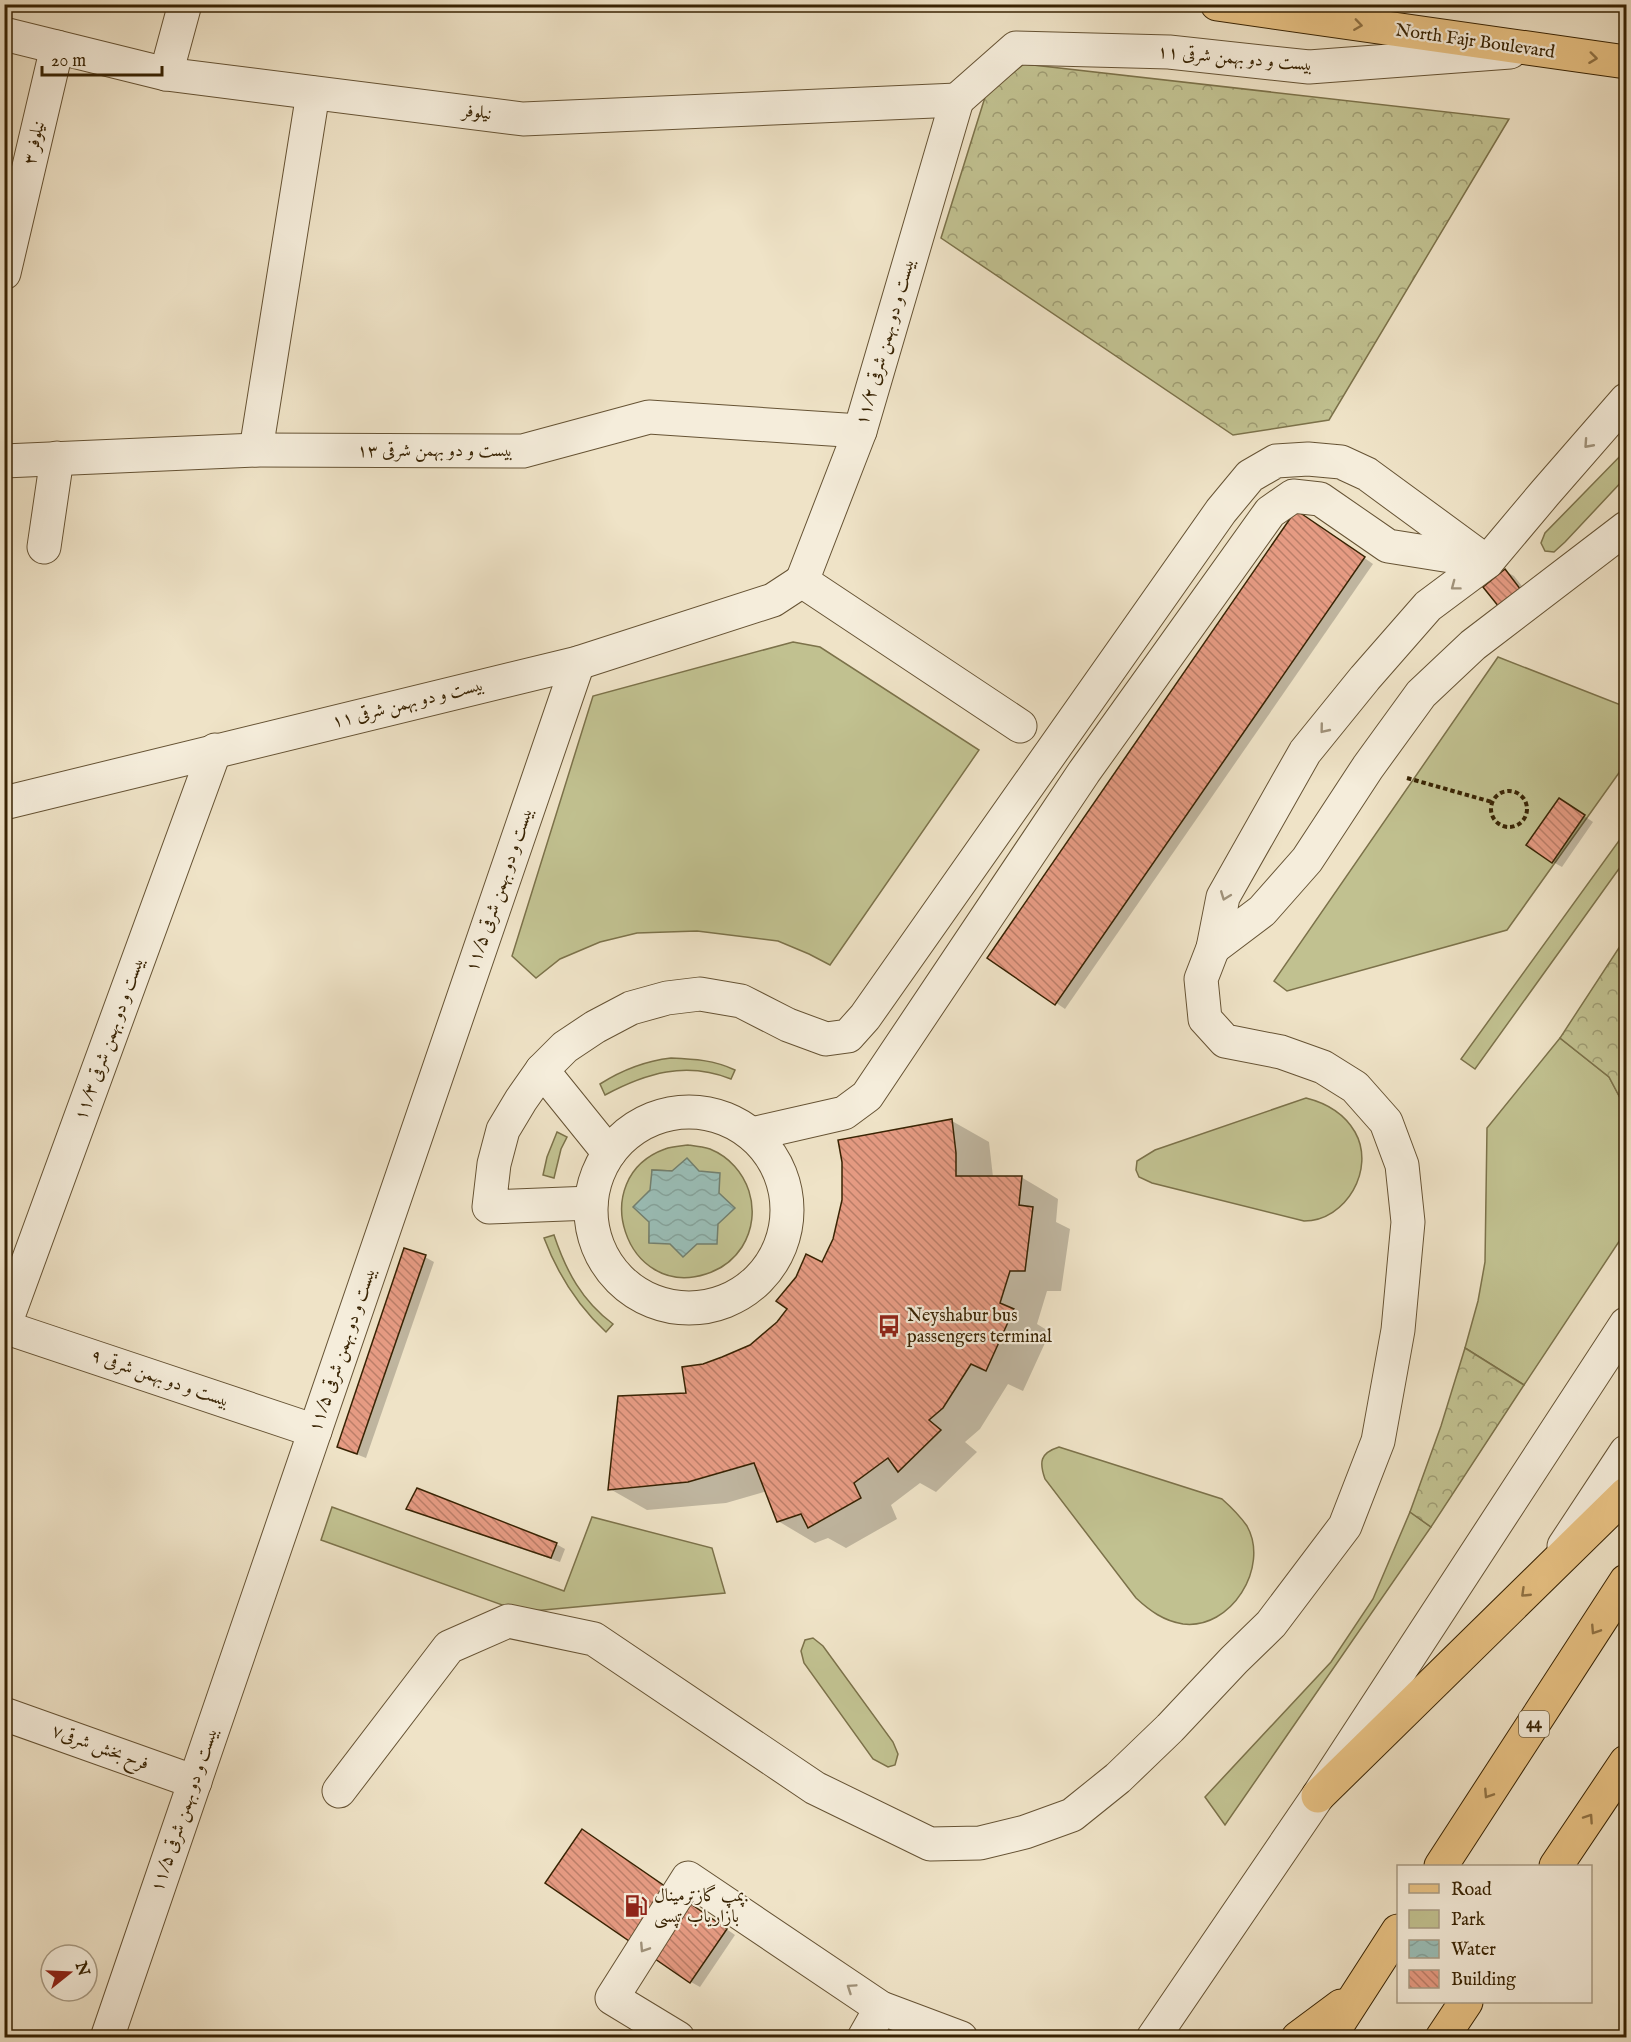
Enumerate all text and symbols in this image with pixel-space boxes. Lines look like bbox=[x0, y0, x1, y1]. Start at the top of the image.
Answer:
one-way arrow bbox=[1353, 19, 1363, 31]
street label: North Fajr Boulevard bbox=[1394, 19, 1557, 65]
scale bar bbox=[42, 39, 162, 77]
street label: بیست و دو بهمن شرقی ۱۱ bbox=[1156, 41, 1314, 77]
text: 20 m bbox=[51, 50, 86, 73]
one-way arrow bbox=[1588, 51, 1597, 64]
street label: نیلوفر bbox=[459, 100, 493, 126]
street label: نیلوفر ۳ bbox=[19, 119, 51, 167]
street label: بیست و دو بهمن شرقی ۱۱/۲ bbox=[851, 256, 921, 428]
one-way arrow bbox=[1584, 437, 1595, 448]
street label: بیست و دو بهمن شرقی ۱۳ bbox=[357, 440, 513, 463]
one-way arrow bbox=[1450, 578, 1461, 589]
street label: بیست و دو بهمن شرقی ۱۱ bbox=[330, 674, 486, 734]
one-way arrow bbox=[1320, 722, 1331, 733]
street label: بیست و دو بهمن شرقی ۱۱/۵ bbox=[461, 805, 539, 975]
one-way arrow bbox=[1219, 891, 1232, 901]
street label: بیست و دو بهمن شرقی ۱۱/۳ bbox=[70, 954, 150, 1124]
street label: بیست و دو بهمن شرقی ۱۱/۵ bbox=[304, 1265, 382, 1435]
place label: Neyshabur bus passengers terminal bbox=[907, 1305, 1052, 1349]
bus stop icon: Neyshabur bus passengers terminal bbox=[876, 1313, 902, 1339]
street label: بیست و دو بهمن شرقی ۹ bbox=[88, 1344, 232, 1414]
one-way arrow bbox=[1521, 1586, 1532, 1597]
one-way arrow bbox=[1591, 1624, 1602, 1635]
road number: 44 bbox=[1519, 1711, 1549, 1737]
street label: فرح بخش شرقی۷ bbox=[47, 1720, 152, 1779]
street label: بیست و دو بهمن شرقی ۱۱/۵ bbox=[146, 1725, 224, 1895]
one-way arrow bbox=[1484, 1787, 1495, 1798]
one-way arrow bbox=[1582, 1814, 1593, 1825]
legend bbox=[1397, 1865, 1592, 2003]
text: Road bbox=[1451, 1879, 1492, 1902]
place label: پمپ گازترمینال. بازاریاب تپسی bbox=[654, 1884, 748, 1929]
fuel station icon: پمپ گازترمینال. بازاریاب تپسی bbox=[623, 1893, 649, 1919]
text: Park bbox=[1451, 1909, 1486, 1932]
text: Water bbox=[1451, 1939, 1496, 1962]
one-way arrow bbox=[640, 1942, 652, 1952]
north arrow bbox=[39, 1943, 99, 2003]
text: N bbox=[69, 1958, 93, 1979]
text: Building bbox=[1451, 1969, 1516, 1992]
one-way arrow bbox=[846, 1984, 857, 1995]

